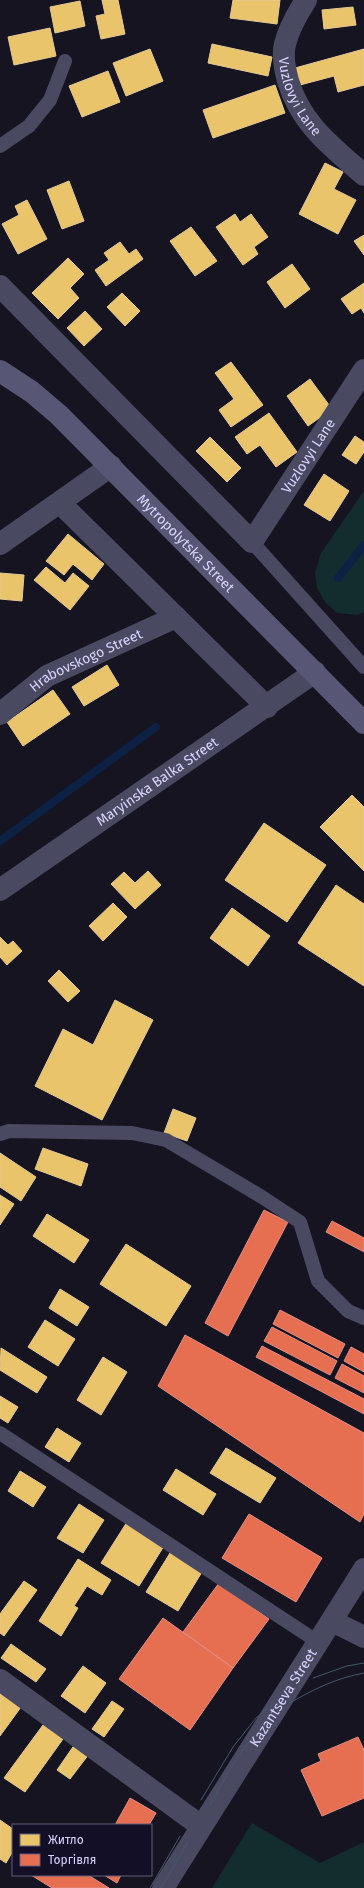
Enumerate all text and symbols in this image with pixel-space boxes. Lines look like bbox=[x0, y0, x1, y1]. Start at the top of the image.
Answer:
street label: Vuzlovyi Lane bbox=[275, 56, 325, 139]
street label: Vuzlovyi Lane bbox=[278, 415, 339, 496]
street label: Mytropolytska Street bbox=[134, 490, 239, 596]
street label: Hrabovskogo Street bbox=[26, 625, 146, 695]
street label: Maryinska Balka Street bbox=[93, 733, 222, 829]
street label: Kazantseva Street bbox=[246, 1645, 321, 1750]
legend bbox=[12, 1824, 152, 1876]
text: Житло bbox=[48, 1833, 84, 1847]
text: Торгівля bbox=[48, 1853, 96, 1867]

